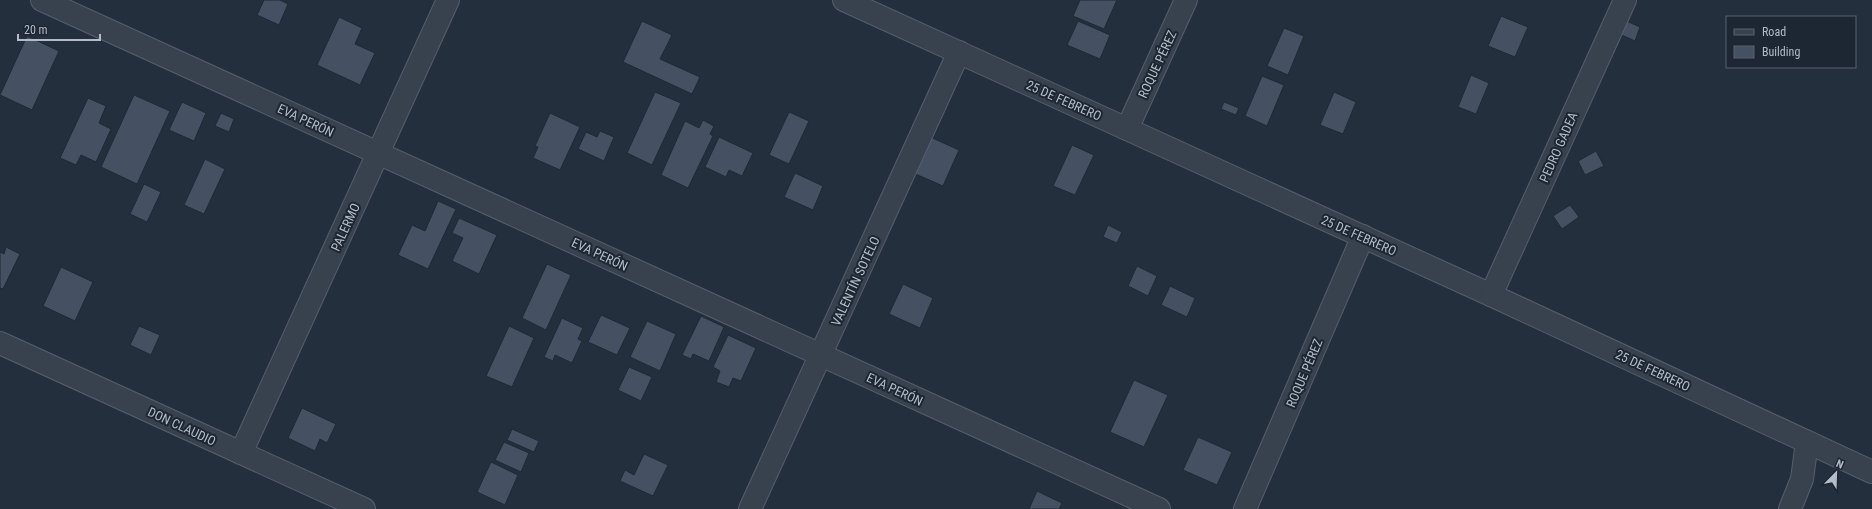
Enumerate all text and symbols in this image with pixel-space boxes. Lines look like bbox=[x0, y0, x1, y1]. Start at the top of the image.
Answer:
scale bar bbox=[18, 16, 100, 42]
legend bbox=[1726, 16, 1856, 68]
text: 20 m bbox=[24, 23, 48, 37]
text: Road bbox=[1762, 25, 1786, 39]
street label: ROQUE PÉREZ bbox=[1135, 28, 1180, 101]
text: Building bbox=[1762, 45, 1800, 59]
street label: 25 DE FEBRERO bbox=[1024, 77, 1104, 124]
street label: EVA PERÓN bbox=[275, 101, 336, 140]
street label: PEDRO GADEA bbox=[1536, 109, 1581, 185]
street label: PALERMO bbox=[328, 201, 363, 253]
street label: 25 DE FEBRERO bbox=[1319, 212, 1399, 259]
street label: VALENTÍN SOTELO bbox=[828, 234, 883, 328]
street label: EVA PERÓN bbox=[569, 235, 630, 274]
street label: ROQUE PÉREZ bbox=[1283, 336, 1326, 410]
street label: 25 DE FEBRERO bbox=[1613, 347, 1693, 394]
street label: EVA PERÓN bbox=[864, 370, 925, 409]
street label: DON CLAUDIO bbox=[145, 404, 218, 449]
north arrow bbox=[1816, 453, 1856, 493]
text: N bbox=[1834, 457, 1846, 472]

